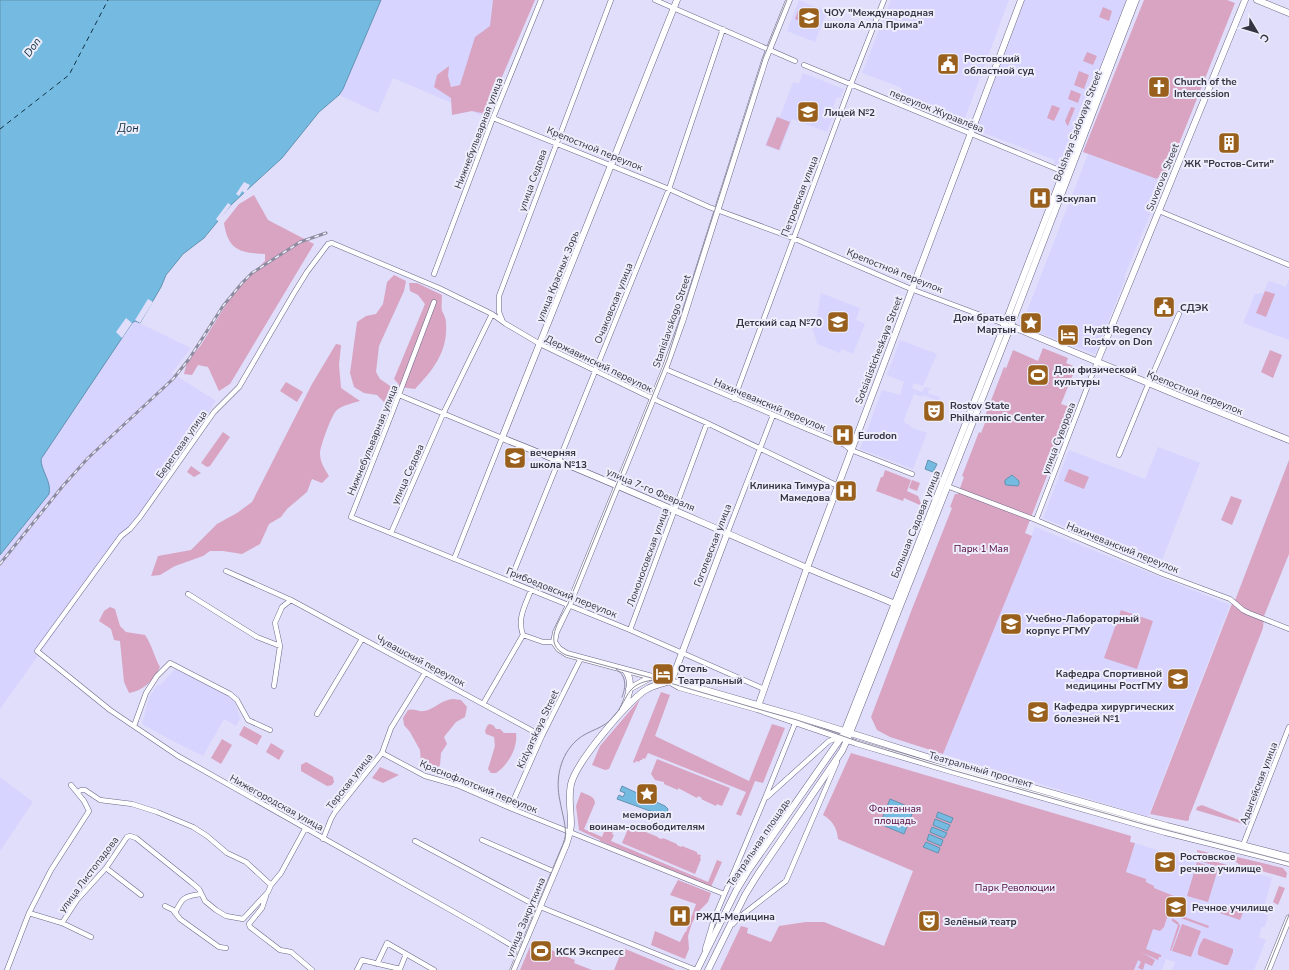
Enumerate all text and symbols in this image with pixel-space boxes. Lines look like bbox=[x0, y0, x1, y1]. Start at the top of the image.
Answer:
school or university icon: ЧОУ "Международная школа Алла Прима" bbox=[796, 5, 822, 31]
place label: ЧОУ "Международная школа Алла Прима" bbox=[824, 6, 934, 32]
north arrow bbox=[1237, 12, 1277, 52]
text: С bbox=[1256, 30, 1273, 46]
water label: Don bbox=[20, 35, 45, 60]
public building icon: Ростовский областной суд bbox=[935, 51, 961, 77]
place label: Ростовский областной суд bbox=[964, 52, 1034, 78]
street label: Bolshaya Sadovaya Street bbox=[1050, 69, 1106, 184]
church icon: Church of the Intercession bbox=[1146, 74, 1172, 100]
place label: Church of the Intercession bbox=[1174, 75, 1237, 101]
street label: Нижнебульварная улица bbox=[451, 76, 507, 191]
street label: переулок Журавлёва bbox=[888, 86, 986, 136]
school or university icon: Лицей №2 bbox=[795, 99, 821, 125]
place label: Лицей №2 bbox=[824, 106, 875, 120]
water label: Дон bbox=[116, 121, 139, 136]
street label: Крепостной переулок bbox=[544, 123, 645, 175]
building icon: ЖК "Ростов-Сити" bbox=[1216, 130, 1242, 156]
street label: Suvorova Street bbox=[1143, 141, 1183, 213]
street label: улица Седова bbox=[515, 147, 551, 213]
street label: Петровская улица bbox=[778, 154, 822, 239]
place label: ЖК "Ростов-Сити" bbox=[1184, 157, 1274, 171]
hospital icon: Эскулап bbox=[1027, 185, 1053, 211]
place label: Эскулап bbox=[1056, 192, 1096, 206]
street label: улица Красных Зорь bbox=[533, 229, 583, 324]
street label: Крепостной переулок bbox=[844, 245, 945, 297]
street label: Очаковская улица bbox=[591, 261, 637, 346]
street label: Stanislavskogo Street bbox=[649, 272, 695, 370]
street label: Sotsialisticheskaya Street bbox=[852, 294, 906, 406]
public building icon: СДЭК bbox=[1151, 294, 1177, 320]
place label: СДЭК bbox=[1180, 301, 1209, 315]
school or university icon: Детский сад №70 bbox=[825, 309, 851, 335]
place icon: Дом братьев Мартын bbox=[1018, 310, 1044, 336]
place label: Дом братьев Мартын bbox=[953, 311, 1016, 337]
place label: Детский сад №70 bbox=[736, 316, 822, 330]
hotel icon: Hyatt Regency Rostov on Don bbox=[1055, 322, 1081, 348]
place label: Hyatt Regency Rostov on Don bbox=[1084, 323, 1153, 349]
street label: Державинский переулок bbox=[542, 332, 655, 396]
sports icon: Дом физической культуры bbox=[1025, 362, 1051, 388]
place label: Дом физической культуры bbox=[1054, 363, 1137, 389]
street label: Крепостной переулок bbox=[1144, 367, 1245, 419]
street label: Нахичеванский переулок bbox=[712, 375, 828, 435]
street label: Нижнебульварная улица bbox=[344, 383, 402, 498]
theatre icon: Rostov State Philharmonic Center bbox=[921, 398, 947, 424]
place label: Rostov State Philharmonic Center bbox=[950, 399, 1045, 425]
street label: улица Суворова bbox=[1039, 400, 1079, 476]
street label: Береговая улица bbox=[153, 408, 211, 481]
hospital icon: Eurodon bbox=[830, 422, 856, 448]
place label: Eurodon bbox=[858, 429, 897, 443]
street label: улица Седова bbox=[388, 442, 428, 507]
school or university icon: вечерняя школа №13 bbox=[502, 445, 528, 471]
place label: вечерняя школа №13 bbox=[530, 446, 587, 472]
street label: улица 7-го Февраля bbox=[604, 465, 697, 515]
street label: Большая Садовая улица bbox=[888, 468, 944, 580]
hospital icon: Клиника Тимура Мамедова bbox=[833, 478, 859, 504]
place label: Клиника Тимура Мамедова bbox=[750, 479, 830, 505]
street label: Гоголевская улица bbox=[691, 502, 735, 589]
street label: Ломоносовская улица bbox=[624, 506, 672, 609]
street label: Нахичеванский переулок bbox=[1064, 519, 1182, 577]
park label: Парк 1 Мая bbox=[954, 542, 1008, 556]
street label: Грибоедовский переулок bbox=[504, 564, 620, 622]
school or university icon: Учебно-Лабораторный корпус РГМУ bbox=[998, 611, 1024, 637]
place label: Учебно-Лабораторный корпус РГМУ bbox=[1025, 612, 1139, 638]
street label: Чувашский переулок bbox=[373, 631, 468, 691]
hotel icon: Отель Театральный bbox=[650, 661, 676, 687]
place label: Отель Театральный bbox=[678, 662, 742, 688]
school or university icon: Кафедра Спортивной медицины РостГМУ bbox=[1165, 666, 1191, 692]
place label: Кафедра Спортивной медицины РостГМУ bbox=[1056, 667, 1162, 693]
street label: Kizlyarskaya Street bbox=[514, 687, 562, 771]
school or university icon: Кафедра хирургических болезней №1 bbox=[1025, 699, 1051, 725]
place label: Кафедра хирургических болезней №1 bbox=[1054, 700, 1175, 726]
street label: Адыгейская улица bbox=[1237, 740, 1281, 827]
street label: Театральный проспект bbox=[927, 748, 1035, 792]
street label: Терская улица bbox=[323, 751, 376, 813]
street label: Краснофлотский переулок bbox=[418, 757, 540, 817]
street label: Нижегородская улица bbox=[227, 771, 326, 835]
place icon: мемориал воинам-освободителям bbox=[634, 781, 660, 807]
street label: Театральная площадь bbox=[724, 795, 794, 890]
park label: Фонтанная площадь bbox=[869, 802, 921, 828]
place label: мемориал воинам-освободителям bbox=[589, 808, 705, 834]
street label: улица Листопадова bbox=[55, 834, 122, 916]
school or university icon: Ростовское речное училище bbox=[1152, 849, 1178, 875]
place label: Ростовское речное училище bbox=[1180, 850, 1261, 876]
street label: улица Закруткина bbox=[503, 875, 549, 959]
park label: Парк Революции bbox=[975, 881, 1055, 895]
school or university icon: Речное училище bbox=[1163, 894, 1189, 920]
place label: Речное училище bbox=[1192, 901, 1274, 915]
hospital icon: РЖД-Медицина bbox=[667, 903, 693, 929]
theatre icon: Зелёный театр bbox=[916, 908, 942, 934]
place label: РЖД-Медицина bbox=[696, 910, 775, 924]
place label: Зелёный театр bbox=[944, 915, 1017, 929]
sports icon: КСК Экспресс bbox=[528, 938, 554, 964]
place label: КСК Экспресс bbox=[556, 945, 624, 959]

